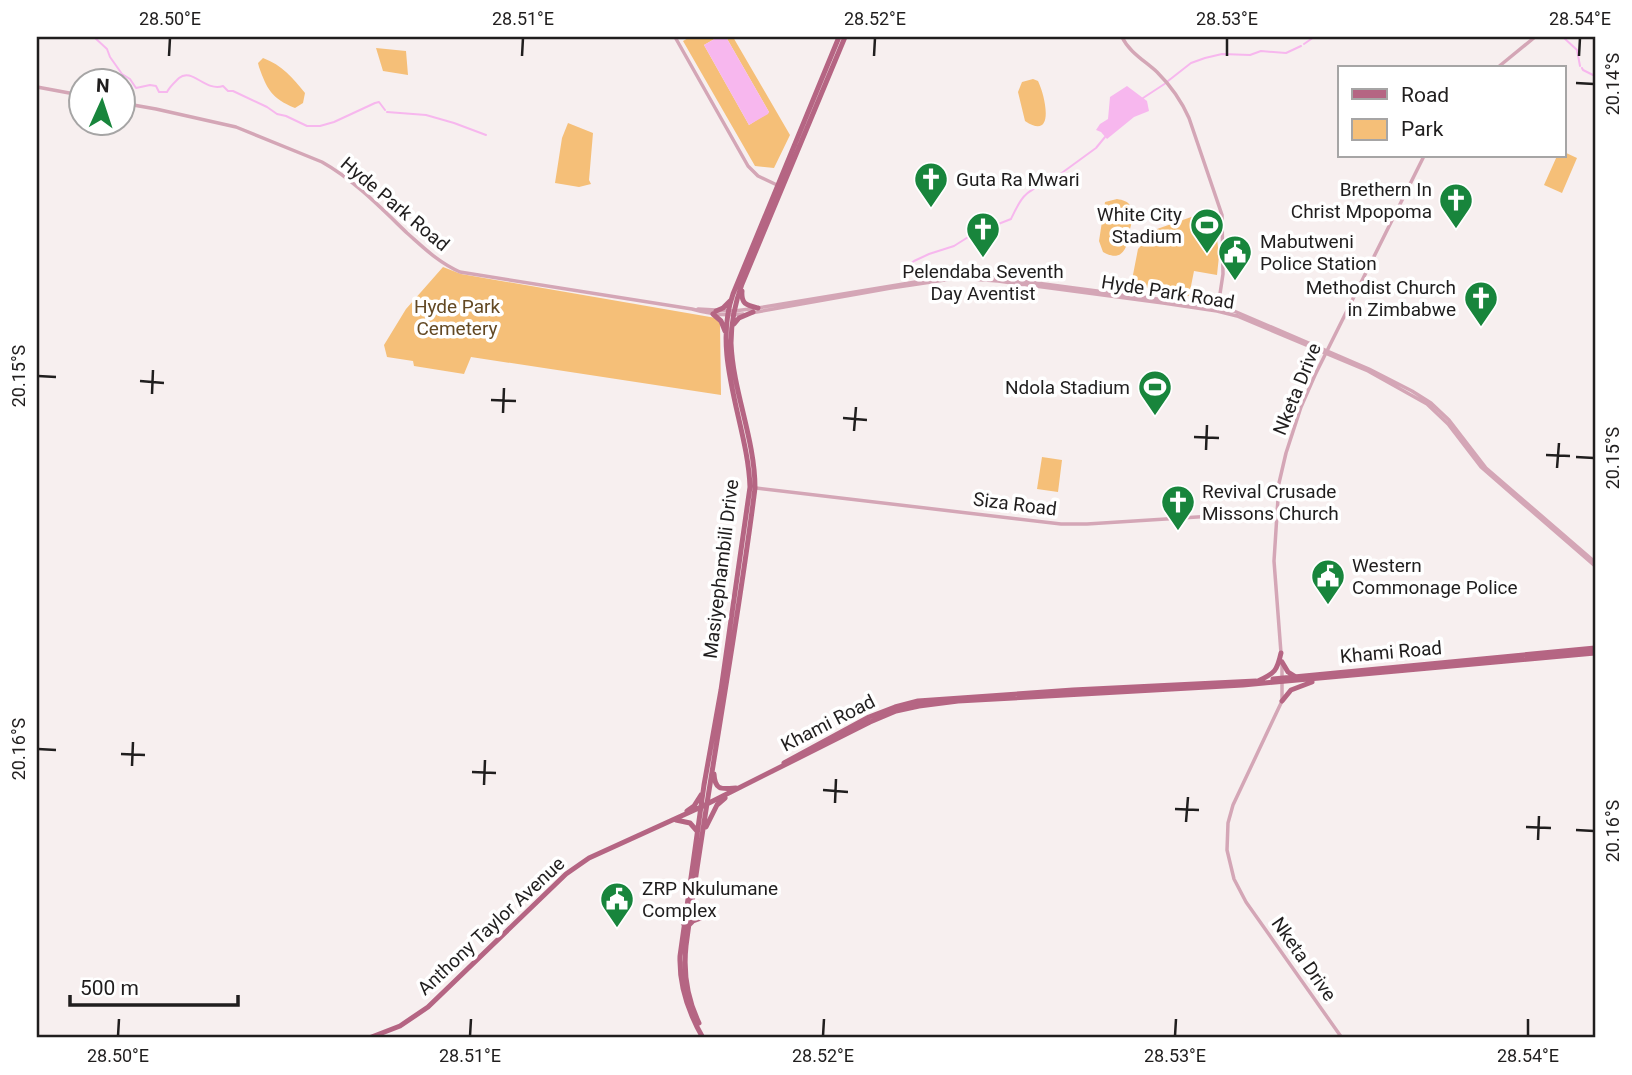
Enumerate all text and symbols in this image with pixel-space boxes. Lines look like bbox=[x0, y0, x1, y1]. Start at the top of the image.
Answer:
text: 28.50°E bbox=[139, 8, 201, 29]
text: 28.51°E bbox=[492, 8, 554, 29]
text: 28.52°E bbox=[844, 8, 906, 29]
text: 28.53°E bbox=[1196, 8, 1258, 29]
text: 28.54°E bbox=[1549, 8, 1611, 29]
text: 20.14°S bbox=[1602, 52, 1623, 115]
north arrow bbox=[66, 66, 136, 136]
legend bbox=[1338, 66, 1566, 158]
text: N bbox=[96, 74, 110, 97]
text: Road bbox=[1401, 83, 1449, 107]
text: Park bbox=[1401, 117, 1444, 141]
street label: Hyde Park Road bbox=[336, 152, 454, 256]
church icon: Guta Ra Mwari bbox=[912, 160, 950, 209]
place label: Guta Ra Mwari bbox=[956, 168, 1080, 191]
place label: Brethern In Christ Mpopoma bbox=[1291, 178, 1432, 223]
church icon: Brethern In Christ Mpopoma bbox=[1437, 181, 1475, 230]
place label: White City Stadium bbox=[1097, 203, 1182, 248]
sports icon: White City Stadium bbox=[1188, 206, 1226, 255]
church icon: Pelendaba Seventh Day Aventist bbox=[964, 210, 1002, 259]
place label: Mabutweni Police Station bbox=[1260, 230, 1377, 275]
public building icon: Mabutweni Police Station bbox=[1216, 233, 1254, 282]
place label: Pelendaba Seventh Day Aventist bbox=[902, 260, 1064, 305]
street label: Hyde Park Road bbox=[1100, 270, 1236, 314]
place label: Methodist Church in Zimbabwe bbox=[1306, 276, 1456, 321]
church icon: Methodist Church in Zimbabwe bbox=[1462, 279, 1500, 328]
park label: Hyde Park Cemetery bbox=[414, 295, 500, 340]
street label: Nketa Drive bbox=[1268, 340, 1326, 438]
text: 20.15°S bbox=[8, 344, 29, 407]
sports icon: Ndola Stadium bbox=[1136, 368, 1174, 417]
place label: Ndola Stadium bbox=[1005, 376, 1130, 399]
text: 20.15°S bbox=[1602, 426, 1623, 489]
street label: Masiyephambili Drive bbox=[699, 478, 743, 660]
place label: Revival Crusade Missons Church bbox=[1202, 480, 1339, 525]
church icon: Revival Crusade Missons Church bbox=[1159, 483, 1197, 532]
street label: Siza Road bbox=[972, 487, 1058, 521]
place label: Western Commonage Police bbox=[1352, 554, 1518, 599]
public building icon: Western Commonage Police bbox=[1309, 557, 1347, 606]
street label: Khami Road bbox=[1339, 636, 1443, 668]
street label: Khami Road bbox=[777, 690, 879, 756]
text: 20.16°S bbox=[8, 717, 29, 780]
text: 20.16°S bbox=[1602, 799, 1623, 862]
street label: Anthony Taylor Avenue bbox=[413, 852, 569, 1000]
place label: ZRP Nkulumane Complex bbox=[642, 877, 778, 922]
public building icon: ZRP Nkulumane Complex bbox=[598, 880, 636, 929]
street label: Nketa Drive bbox=[1267, 913, 1341, 1005]
scale bar bbox=[70, 963, 238, 1007]
text: 500 m bbox=[80, 976, 139, 1000]
text: 28.50°E bbox=[87, 1045, 149, 1066]
text: 28.51°E bbox=[439, 1045, 501, 1066]
text: 28.52°E bbox=[792, 1045, 854, 1066]
text: 28.53°E bbox=[1144, 1045, 1206, 1066]
text: 28.54°E bbox=[1497, 1045, 1559, 1066]

